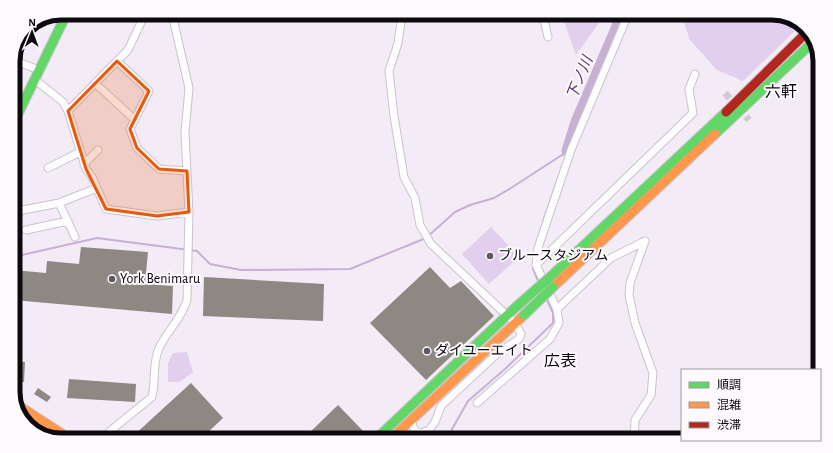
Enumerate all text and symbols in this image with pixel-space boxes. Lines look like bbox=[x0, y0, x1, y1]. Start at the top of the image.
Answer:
north arrow bbox=[12, 12, 52, 52]
text: N bbox=[28, 17, 36, 28]
water label: 下ノ川 bbox=[565, 52, 596, 102]
district label: 六軒 bbox=[765, 84, 797, 100]
place label: ブルースタジアム bbox=[498, 247, 608, 263]
marker: ブルースタジアム bbox=[485, 251, 495, 261]
place label: York Benimaru bbox=[120, 272, 200, 286]
marker: York Benimaru bbox=[107, 274, 117, 284]
place label: ダイユーエイト bbox=[435, 343, 533, 358]
marker: ダイユーエイト bbox=[422, 346, 432, 356]
district label: 広表 bbox=[544, 353, 576, 369]
legend bbox=[681, 369, 821, 441]
text: 順調 bbox=[717, 379, 741, 391]
text: 混雑 bbox=[717, 398, 741, 411]
text: 渋滞 bbox=[717, 419, 741, 431]

